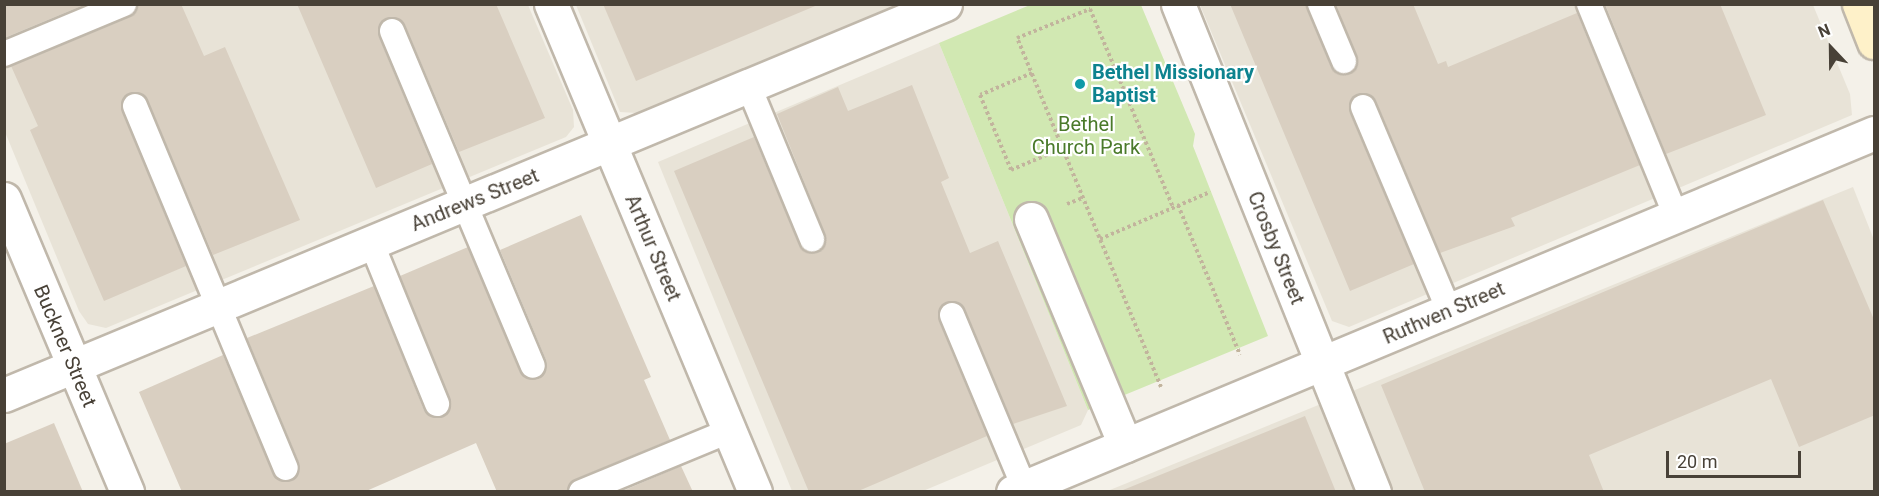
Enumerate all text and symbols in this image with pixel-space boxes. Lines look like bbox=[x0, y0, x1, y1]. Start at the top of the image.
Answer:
north arrow bbox=[1801, 18, 1861, 78]
text: N bbox=[1815, 20, 1833, 42]
place label: Bethel Missionary Baptist bbox=[1092, 60, 1254, 107]
marker: Bethel Missionary Baptist bbox=[1073, 77, 1087, 91]
park label: Bethel Church Park bbox=[1032, 113, 1140, 160]
street label: Andrews Street bbox=[408, 163, 542, 237]
street label: Crosby Street bbox=[1242, 188, 1310, 308]
street label: Arthur Street bbox=[620, 191, 686, 305]
street label: Ruthven Street bbox=[1380, 277, 1508, 349]
street label: Buckner Street bbox=[29, 281, 101, 411]
scale bar bbox=[1669, 439, 1804, 477]
text: 20 m bbox=[1677, 451, 1717, 472]

